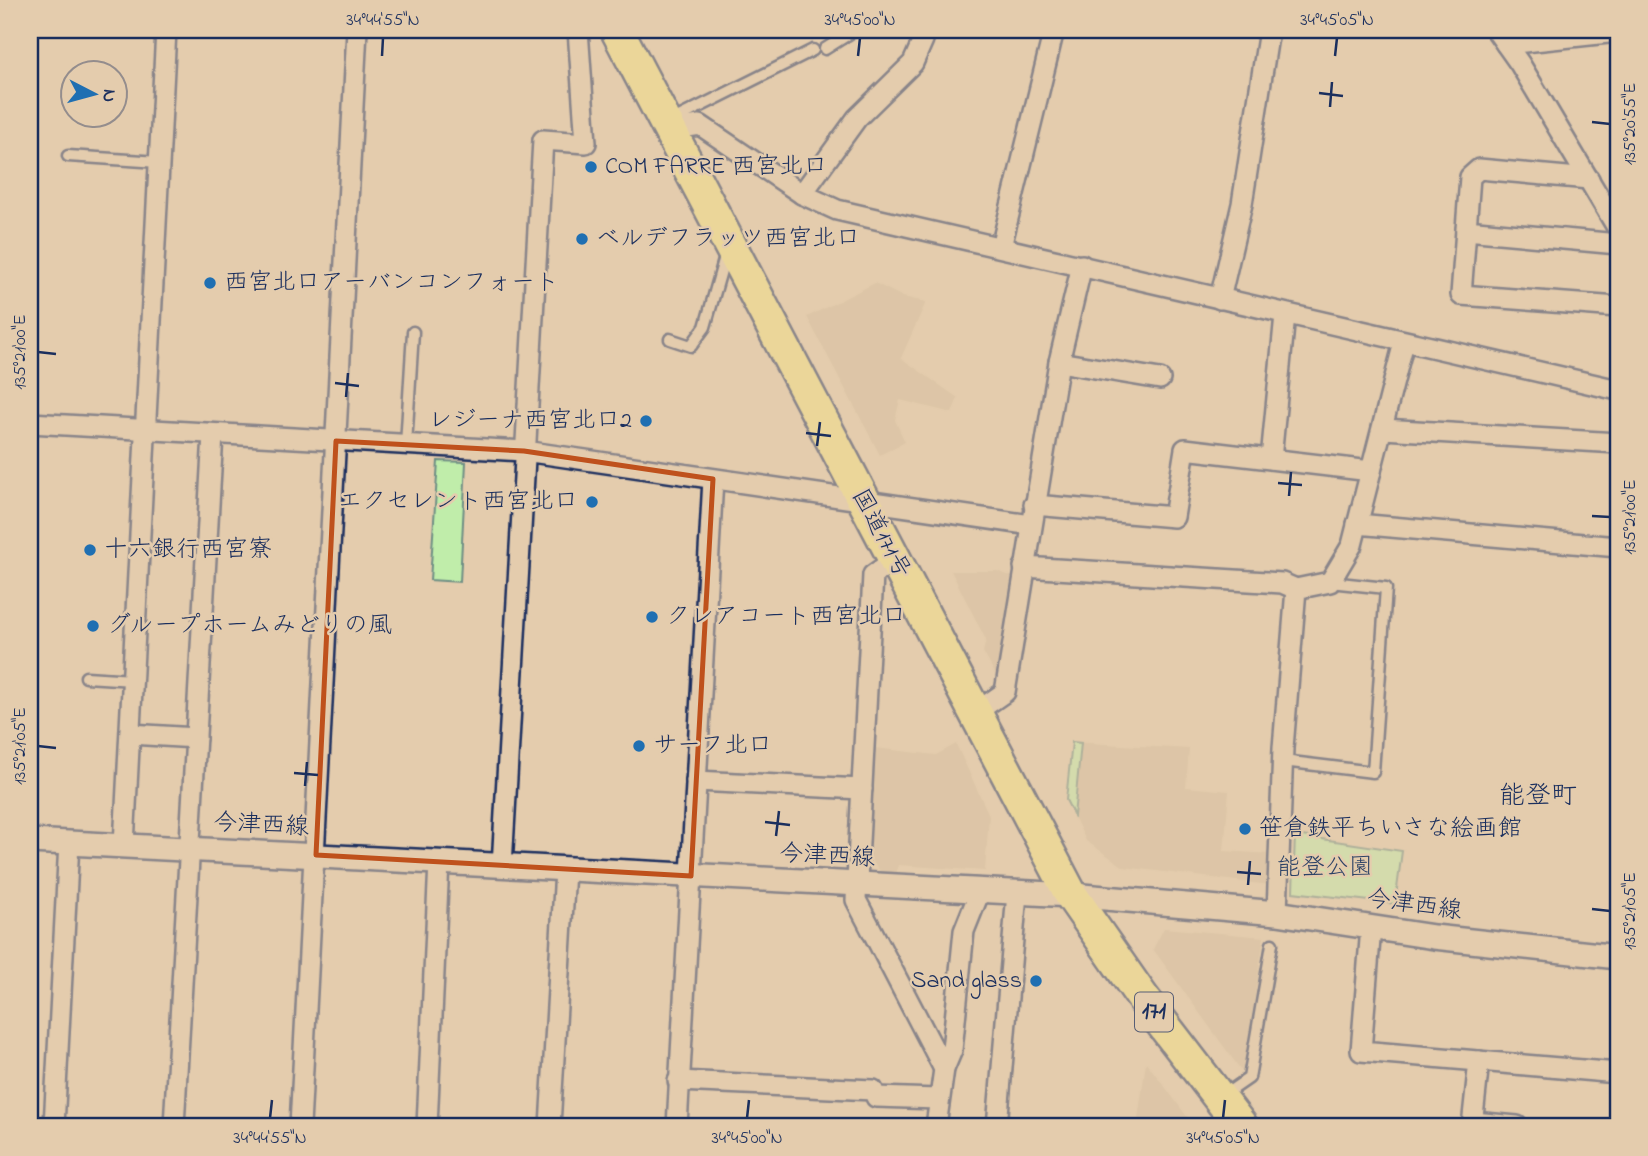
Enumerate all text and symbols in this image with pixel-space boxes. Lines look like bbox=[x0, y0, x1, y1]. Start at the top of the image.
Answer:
text: 34°44'55"N bbox=[346, 8, 420, 34]
text: 34°45'00"N bbox=[824, 8, 896, 34]
text: 34°45'05"N bbox=[1300, 8, 1374, 34]
north arrow bbox=[60, 60, 130, 130]
text: 135°20'55"E bbox=[1618, 83, 1644, 165]
text: N bbox=[94, 88, 123, 103]
place label: COM FARRE 西宮北口 bbox=[605, 150, 827, 185]
marker: COM FARRE 西宮北口 bbox=[583, 159, 599, 175]
place label: ベルデフラッツ西宮北口 bbox=[596, 222, 860, 257]
marker: ベルデフラッツ西宮北口 bbox=[574, 231, 590, 247]
place label: 西宮北口アーバンコンフォート bbox=[224, 266, 559, 301]
marker: 西宮北口アーバンコンフォート bbox=[202, 275, 218, 291]
text: 135°21'00"E bbox=[8, 314, 34, 390]
place label: レジーナ西宮北口2 bbox=[428, 404, 632, 439]
marker: レジーナ西宮北口2 bbox=[638, 413, 654, 429]
text: 135°21'00"E bbox=[1618, 479, 1644, 555]
street label: 国道171号 bbox=[842, 483, 918, 585]
place label: エクセレント西宮北口 bbox=[338, 485, 578, 520]
marker: エクセレント西宮北口 bbox=[584, 494, 600, 510]
place label: 十六銀行西宮寮 bbox=[104, 533, 272, 568]
marker: 十六銀行西宮寮 bbox=[82, 542, 98, 558]
place label: クレアコート西宮北口 bbox=[666, 600, 906, 635]
place label: グループホームみどりの風 bbox=[107, 609, 392, 644]
marker: クレアコート西宮北口 bbox=[644, 609, 660, 625]
marker: グループホームみどりの風 bbox=[85, 618, 101, 634]
text: 135°21'05"E bbox=[8, 707, 34, 785]
place label: サーフ北口 bbox=[653, 729, 772, 764]
marker: サーフ北口 bbox=[631, 738, 647, 754]
district label: 能登町 bbox=[1499, 778, 1577, 816]
street label: 今津西線 bbox=[212, 806, 310, 846]
place label: 笹倉鉄平ちいさな絵画館 bbox=[1259, 812, 1522, 847]
marker: 笹倉鉄平ちいさな絵画館 bbox=[1237, 821, 1253, 837]
street label: 今津西線 bbox=[778, 837, 876, 877]
park label: 能登公園 bbox=[1277, 851, 1373, 886]
text: 135°21'05"E bbox=[1618, 872, 1644, 950]
street label: 今津西線 bbox=[1364, 882, 1464, 930]
place label: Sand glass bbox=[911, 964, 1022, 999]
marker: Sand glass bbox=[1028, 973, 1044, 989]
road number: 171 bbox=[1135, 993, 1173, 1032]
text: 34°44'55"N bbox=[233, 1126, 307, 1152]
text: 34°45'00"N bbox=[711, 1126, 783, 1152]
text: 34°45'05"N bbox=[1186, 1126, 1260, 1152]

